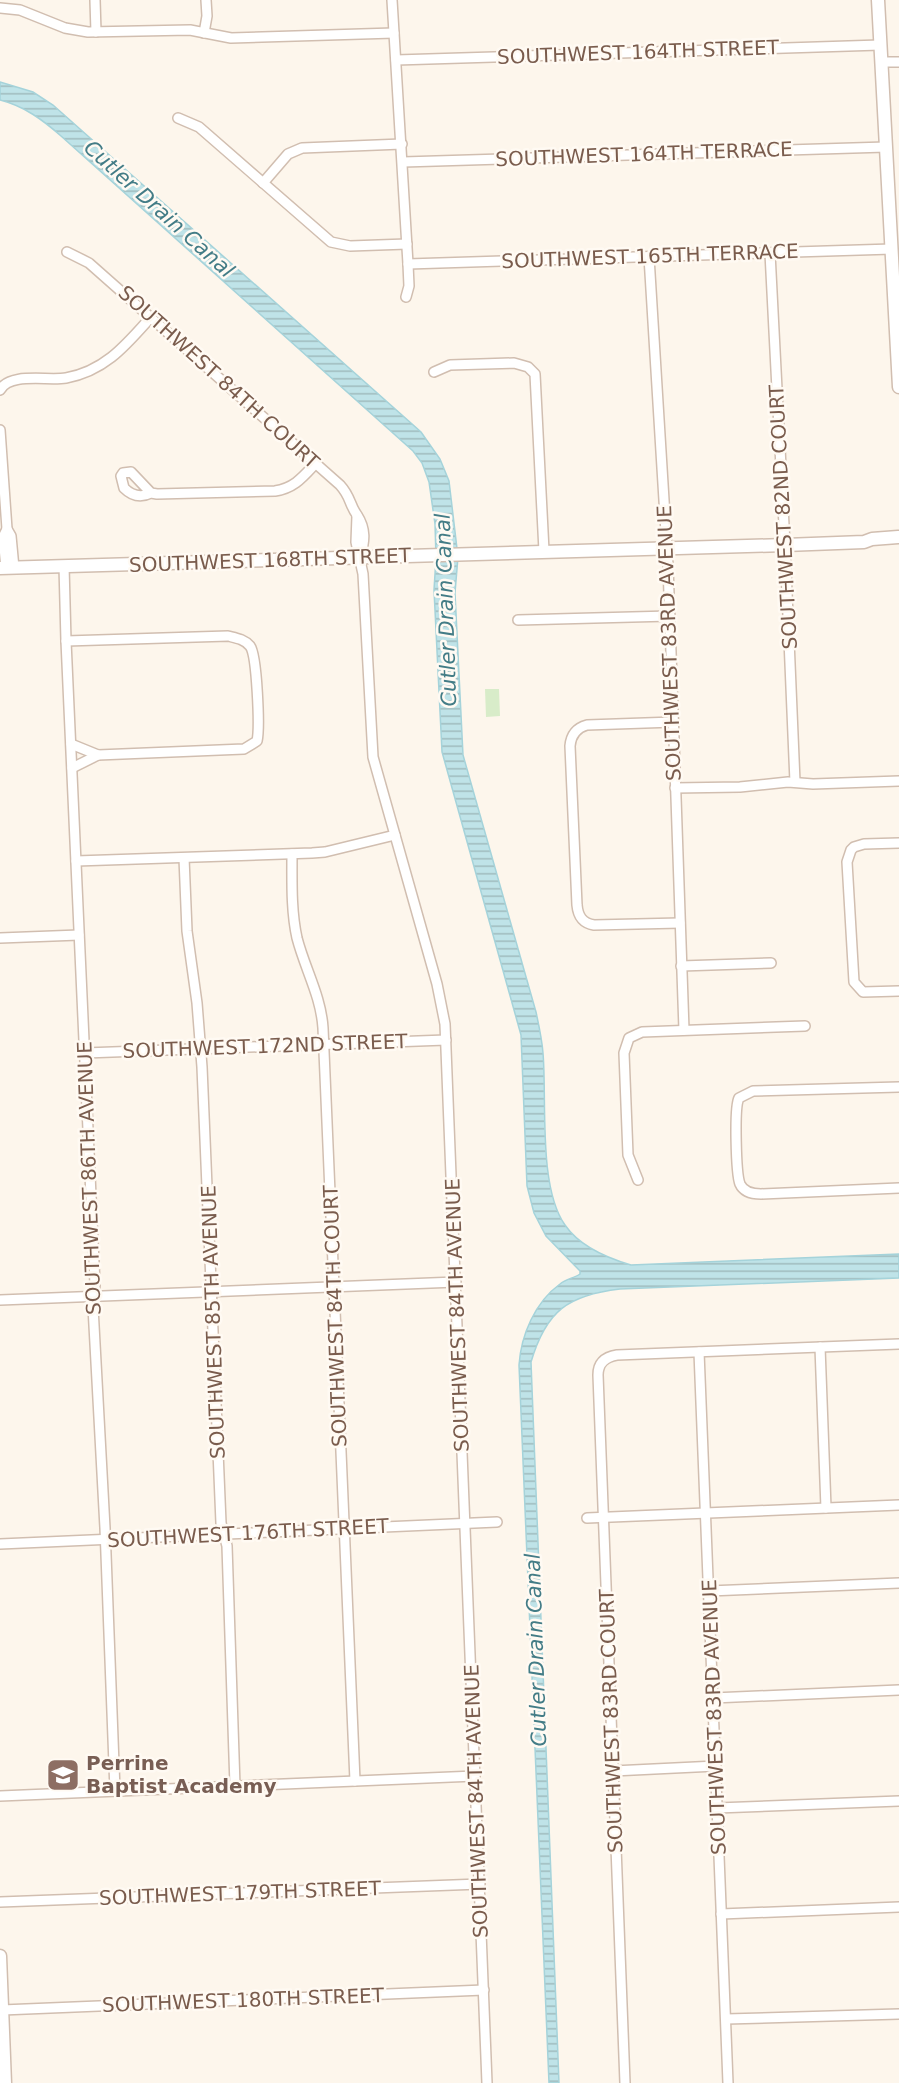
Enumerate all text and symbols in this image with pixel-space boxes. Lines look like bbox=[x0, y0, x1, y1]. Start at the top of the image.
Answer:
street label: SOUTHWEST 164TH STREET bbox=[497, 35, 780, 69]
water label: Cutler Drain Canal bbox=[79, 135, 239, 283]
street label: SOUTHWEST 164TH TERRACE bbox=[495, 137, 793, 171]
street label: SOUTHWEST 165TH TERRACE bbox=[501, 239, 799, 273]
street label: SOUTHWEST 84TH COURT bbox=[114, 280, 325, 474]
street label: SOUTHWEST 82ND COURT bbox=[764, 383, 802, 650]
street label: SOUTHWEST 83RD AVENUE bbox=[652, 505, 686, 781]
water label: Cutler Drain Canal bbox=[431, 513, 461, 707]
street label: SOUTHWEST 168TH STREET bbox=[129, 543, 412, 577]
street label: SOUTHWEST 172ND STREET bbox=[122, 1029, 409, 1063]
street label: SOUTHWEST 86TH AVENUE bbox=[72, 1041, 106, 1315]
street label: SOUTHWEST 84TH AVENUE bbox=[440, 1178, 474, 1452]
street label: SOUTHWEST 84TH COURT bbox=[318, 1184, 352, 1447]
street label: SOUTHWEST 85TH AVENUE bbox=[196, 1185, 230, 1459]
street label: SOUTHWEST 176TH STREET bbox=[107, 1514, 390, 1552]
water label: Cutler Drain Canal bbox=[521, 1553, 551, 1747]
street label: SOUTHWEST 83RD AVENUE bbox=[697, 1579, 731, 1855]
street label: SOUTHWEST 83RD COURT bbox=[594, 1588, 628, 1853]
street label: SOUTHWEST 84TH AVENUE bbox=[459, 1664, 493, 1938]
place label: Perrine Baptist Academy bbox=[86, 1751, 277, 1798]
school or university icon: Perrine Baptist Academy bbox=[45, 1757, 81, 1793]
street label: SOUTHWEST 179TH STREET bbox=[99, 1876, 382, 1910]
street label: SOUTHWEST 180TH STREET bbox=[102, 1983, 385, 2017]

